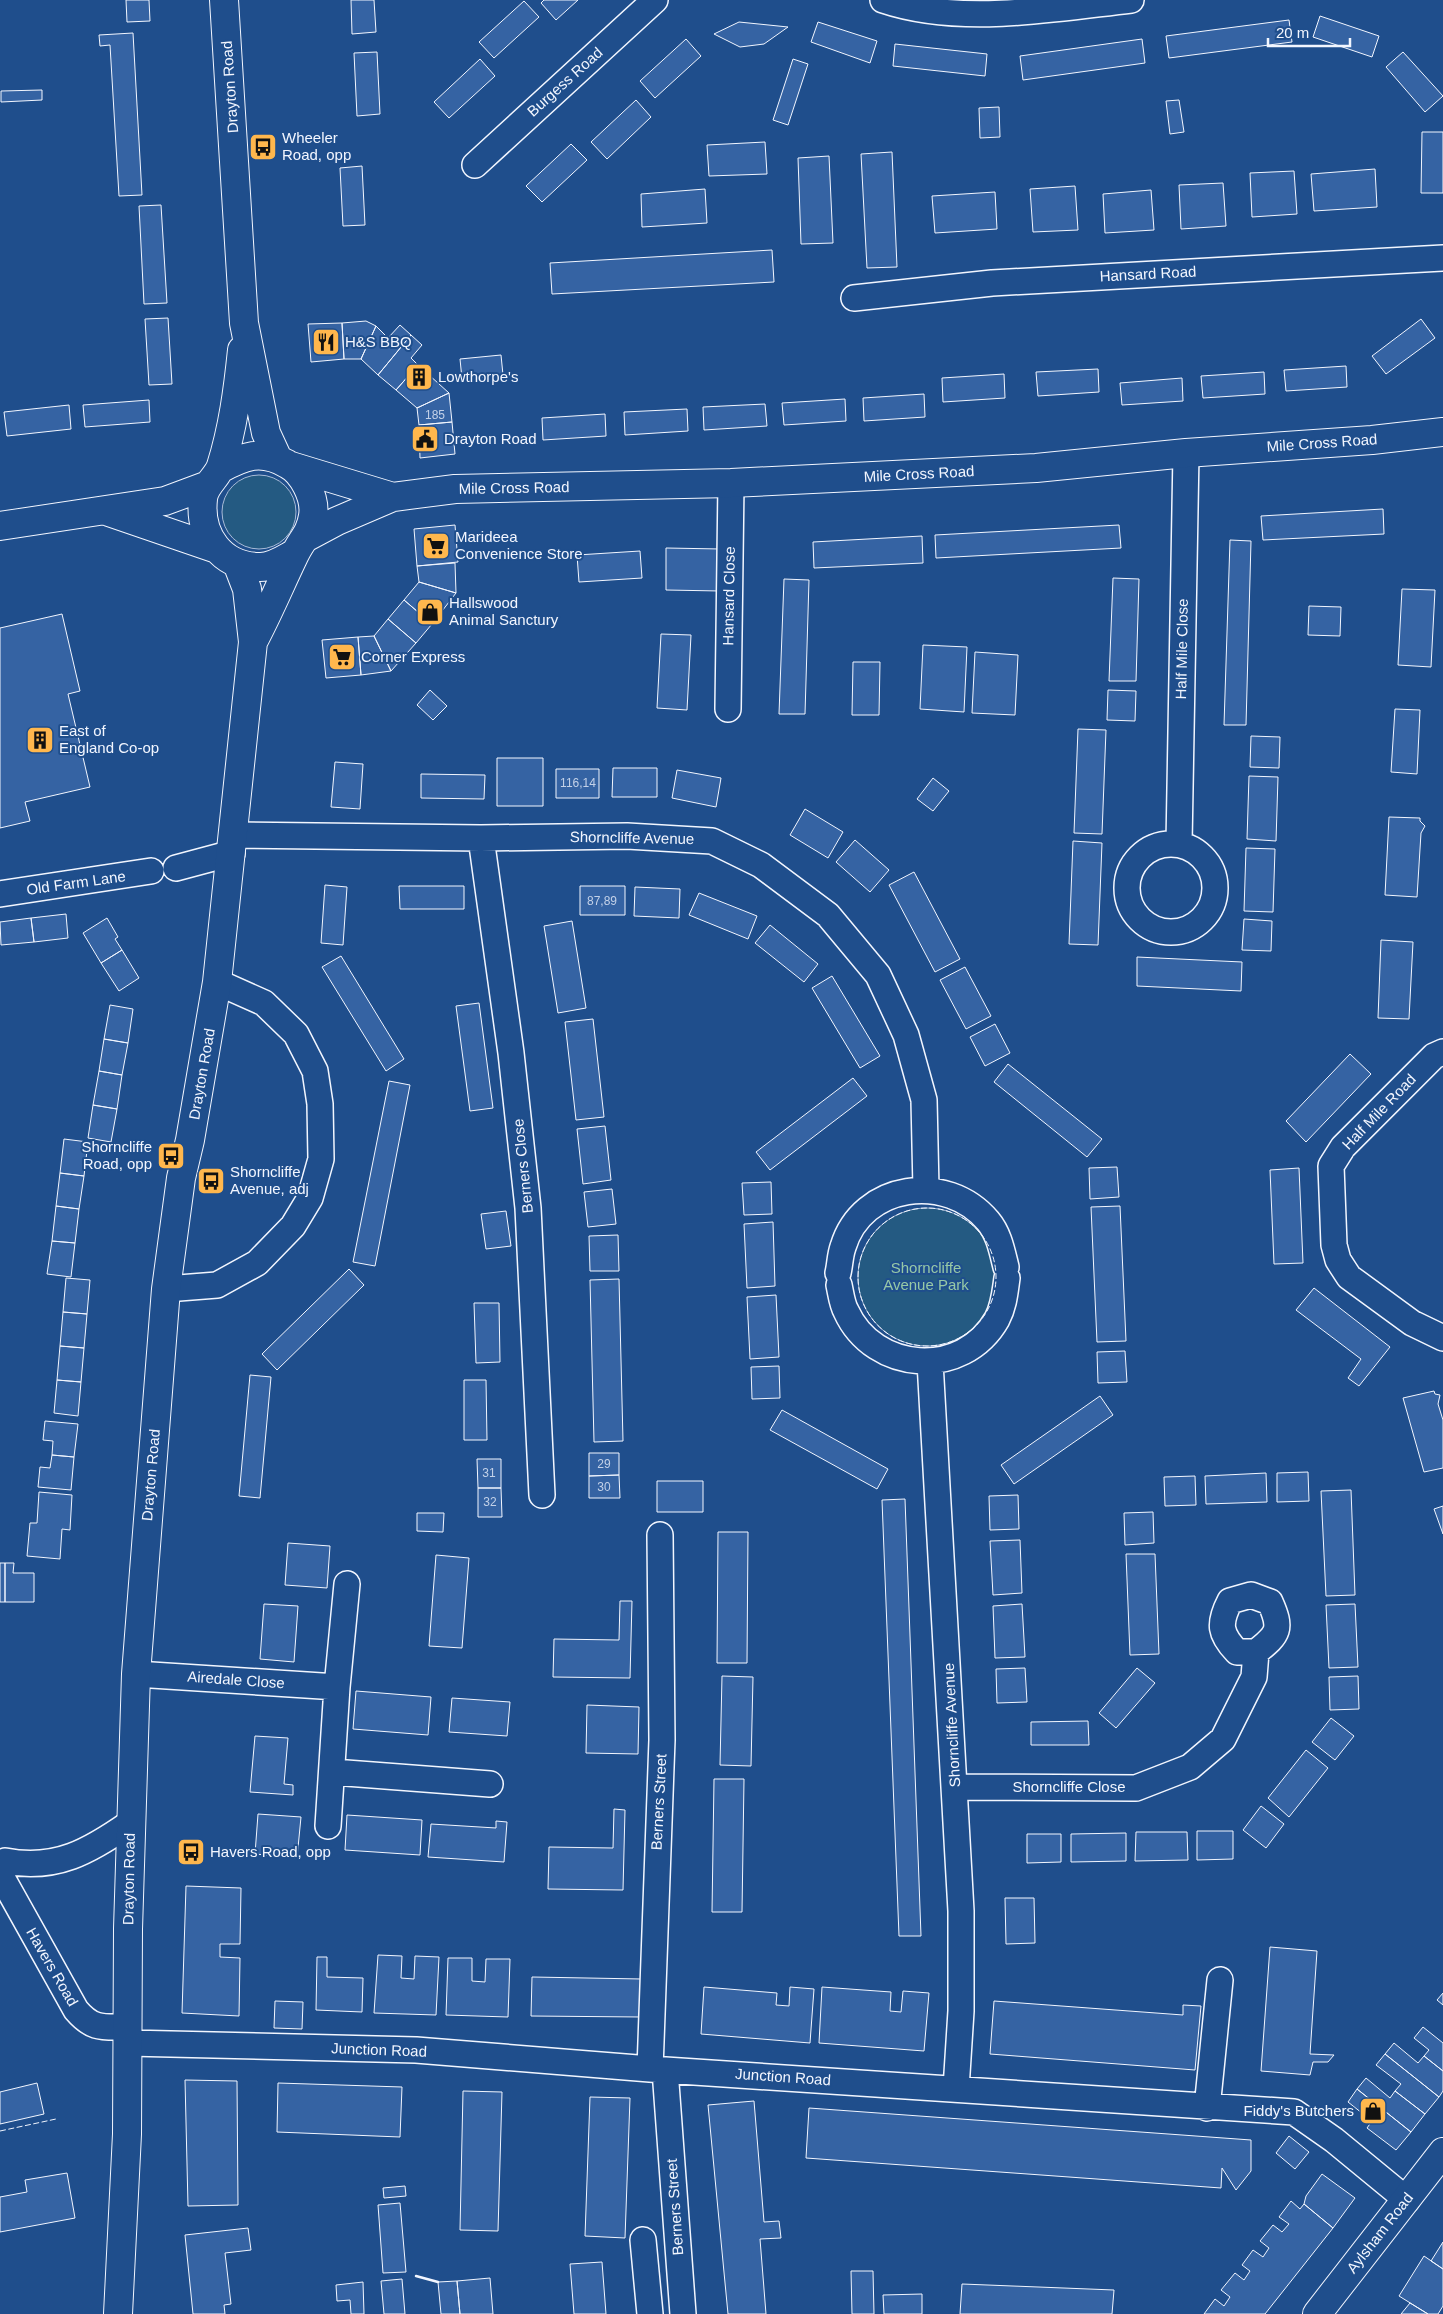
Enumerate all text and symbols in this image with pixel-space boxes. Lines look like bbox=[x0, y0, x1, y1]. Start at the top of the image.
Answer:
scale bar bbox=[1268, 15, 1350, 47]
text: 20 m bbox=[1276, 24, 1309, 41]
street label: Drayton Road bbox=[218, 40, 241, 134]
street label: Burgess Road bbox=[524, 44, 606, 120]
place label: Wheeler Road, opp bbox=[282, 129, 351, 163]
bus stop icon: Wheeler Road, opp bbox=[248, 132, 278, 162]
street label: Hansard Road bbox=[1099, 262, 1197, 285]
restaurant icon: H&S BBQ bbox=[311, 327, 341, 357]
place label: H&S BBQ bbox=[345, 333, 412, 350]
building icon: Lowthorpe's bbox=[404, 362, 434, 392]
place label: Lowthorpe's bbox=[438, 368, 518, 385]
house number: 185 bbox=[425, 408, 445, 422]
public building icon: Drayton Road bbox=[410, 424, 440, 454]
place label: Drayton Road bbox=[444, 430, 537, 447]
street label: Mile Cross Road bbox=[1266, 430, 1378, 455]
street label: Mile Cross Road bbox=[863, 462, 975, 485]
street label: Mile Cross Road bbox=[458, 478, 570, 497]
place label: Marideea Convenience Store bbox=[455, 528, 583, 562]
supermarket icon: Marideea Convenience Store bbox=[421, 531, 451, 561]
street label: Hansard Close bbox=[719, 546, 738, 646]
place label: Hallswood Animal Sanctury bbox=[449, 594, 559, 628]
shop icon: Hallswood Animal Sanctury bbox=[415, 597, 445, 627]
street label: Half Mile Close bbox=[1172, 598, 1191, 700]
supermarket icon: Corner Express bbox=[327, 642, 357, 672]
place label: Corner Express bbox=[361, 648, 465, 665]
place label: East of England Co-op bbox=[59, 722, 159, 756]
building icon: East of England Co-op bbox=[25, 725, 55, 755]
house number: 116,14 bbox=[560, 776, 596, 790]
street label: Shorncliffe Avenue bbox=[570, 828, 694, 847]
street label: Old Farm Lane bbox=[25, 867, 127, 898]
house number: 87,89 bbox=[587, 894, 617, 908]
street label: Drayton Road bbox=[185, 1027, 218, 1121]
street label: Half Mile Road bbox=[1338, 1070, 1419, 1153]
street label: Berners Close bbox=[509, 1118, 536, 1214]
place label: Shorncliffe Road, opp bbox=[81, 1138, 152, 1172]
bus stop icon: Shorncliffe Road, opp bbox=[156, 1141, 186, 1171]
place label: Shorncliffe Avenue, adj bbox=[230, 1163, 309, 1197]
bus stop icon: Shorncliffe Avenue, adj bbox=[196, 1166, 226, 1196]
park label: Shorncliffe Avenue Park bbox=[883, 1259, 969, 1293]
street label: Drayton Road bbox=[138, 1428, 163, 1522]
house number: 29 bbox=[597, 1457, 611, 1471]
house number: 31 bbox=[482, 1466, 496, 1480]
house number: 30 bbox=[597, 1480, 611, 1494]
house number: 32 bbox=[483, 1495, 497, 1509]
street label: Shorncliffe Avenue bbox=[940, 1662, 963, 1788]
street label: Airedale Close bbox=[187, 1668, 285, 1691]
street label: Berners Street bbox=[647, 1752, 670, 1851]
street label: Shorncliffe Close bbox=[1012, 1778, 1126, 1795]
street label: Drayton Road bbox=[119, 1833, 138, 1925]
bus stop icon: Havers Road, opp bbox=[176, 1837, 206, 1867]
place label: Havers Road, opp bbox=[210, 1843, 331, 1860]
street label: Havers Road bbox=[23, 1925, 82, 2009]
street label: Junction Road bbox=[331, 2039, 427, 2060]
street label: Junction Road bbox=[735, 2065, 831, 2088]
shop icon: Fiddy's Butchers bbox=[1358, 2096, 1388, 2126]
place label: Fiddy's Butchers bbox=[1244, 2102, 1354, 2119]
street label: Berners Street bbox=[663, 2157, 686, 2256]
street label: Aylsham Road bbox=[1343, 2189, 1416, 2276]

